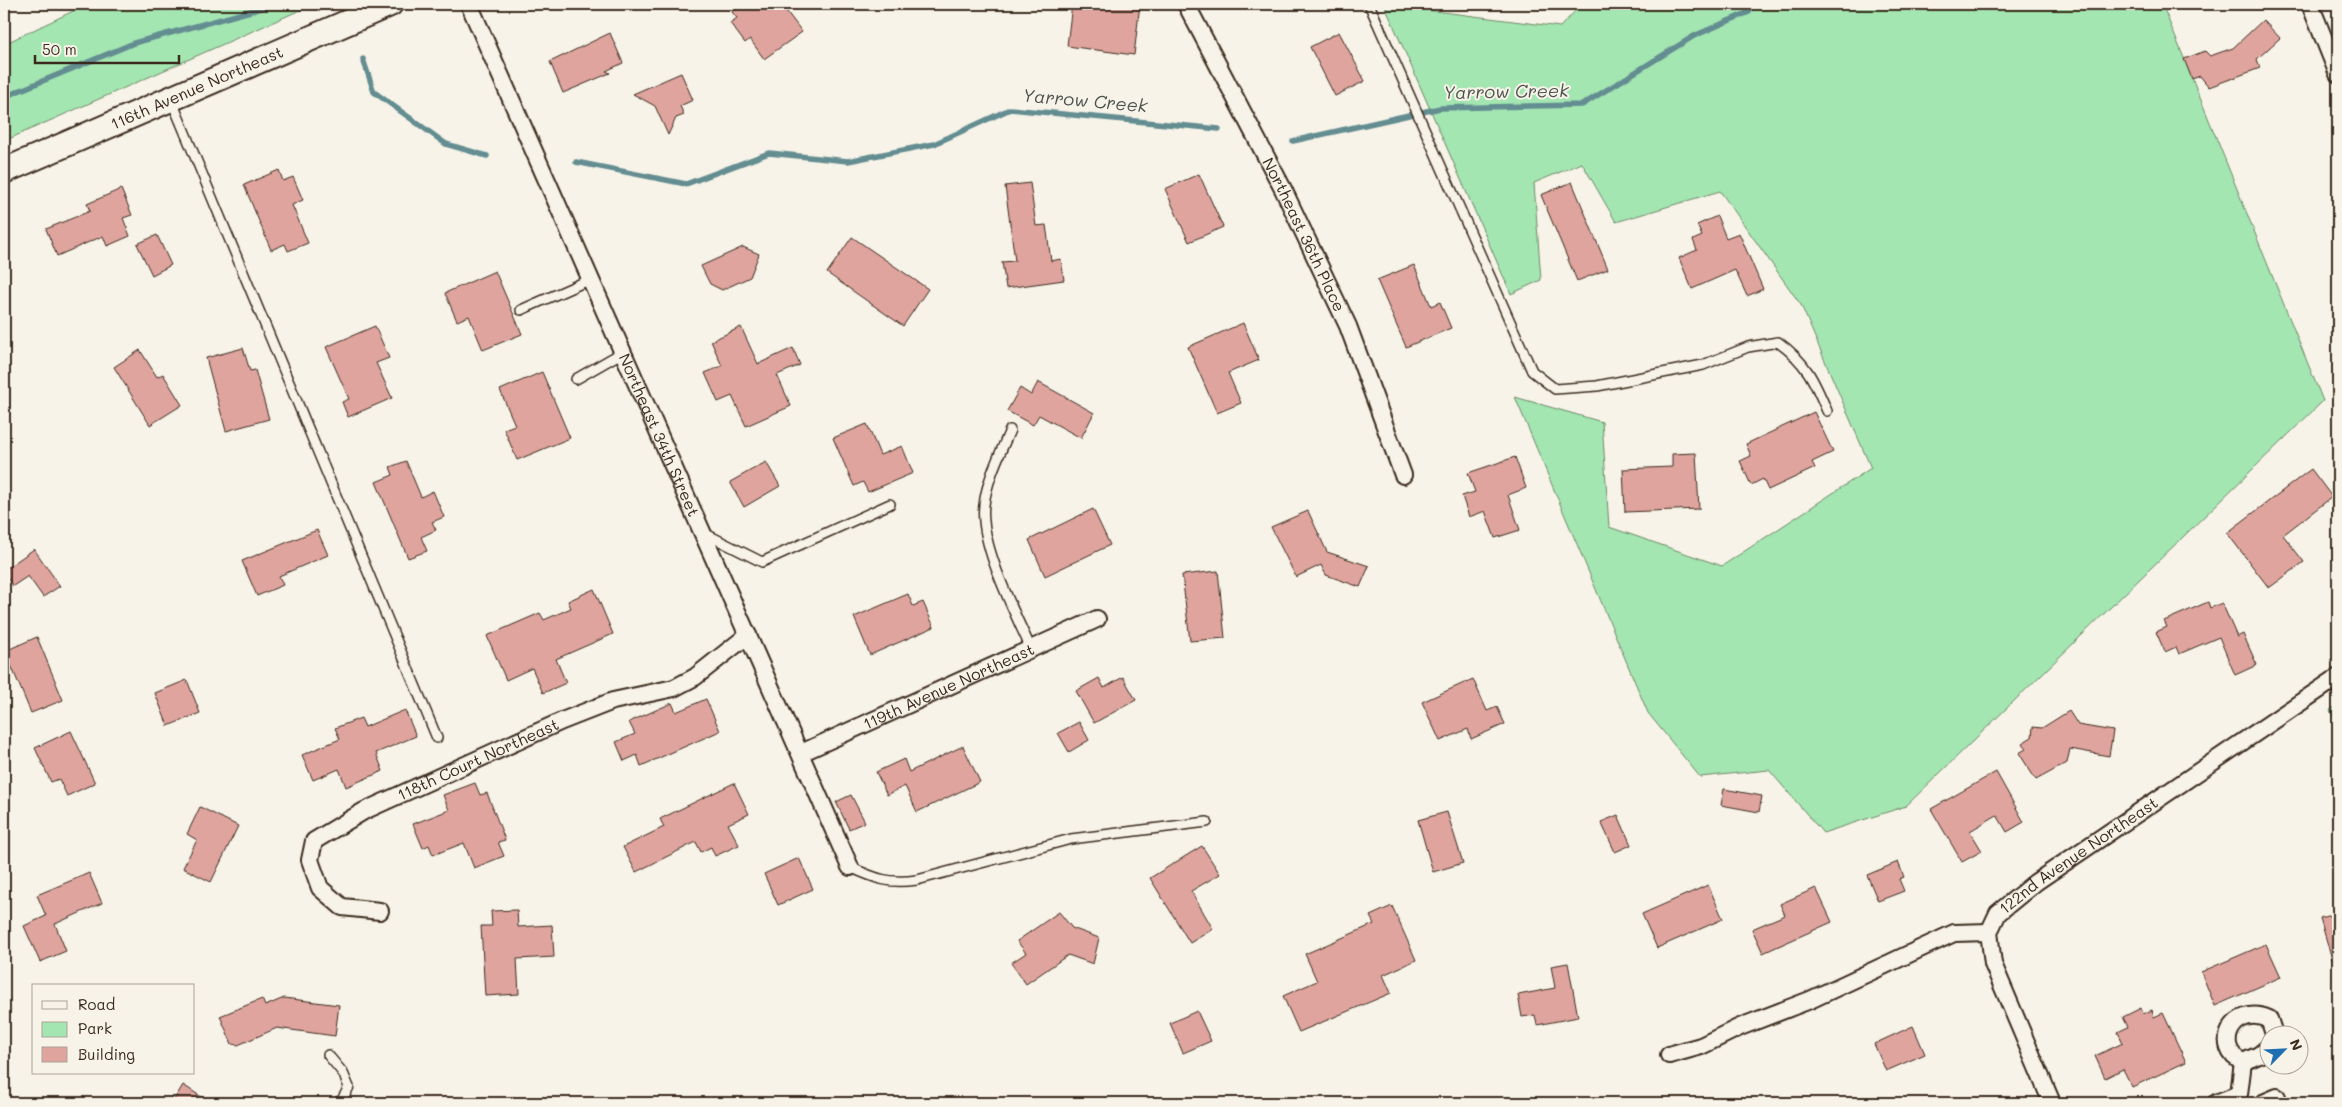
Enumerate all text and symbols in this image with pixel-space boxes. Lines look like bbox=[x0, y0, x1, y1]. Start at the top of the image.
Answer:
scale bar bbox=[35, 32, 179, 64]
text: 50 m bbox=[42, 39, 77, 59]
street label: 116th Avenue Northeast bbox=[107, 41, 286, 134]
water label: Yarrow Creek bbox=[1443, 78, 1569, 104]
water label: Yarrow Creek bbox=[1022, 83, 1149, 117]
street label: Northeast 36th Place bbox=[1258, 154, 1351, 315]
street label: Northeast 34th Street bbox=[614, 350, 705, 520]
street label: 119th Avenue Northeast bbox=[859, 638, 1037, 734]
street label: 118th Court Northeast bbox=[394, 713, 562, 805]
street label: 122nd Avenue Northeast bbox=[1994, 792, 2161, 918]
legend bbox=[32, 984, 195, 1074]
text: Road bbox=[78, 994, 115, 1014]
text: Park bbox=[78, 1018, 112, 1038]
north arrow bbox=[2260, 1024, 2310, 1074]
text: N bbox=[2285, 1036, 2307, 1053]
text: Building bbox=[78, 1044, 135, 1064]

